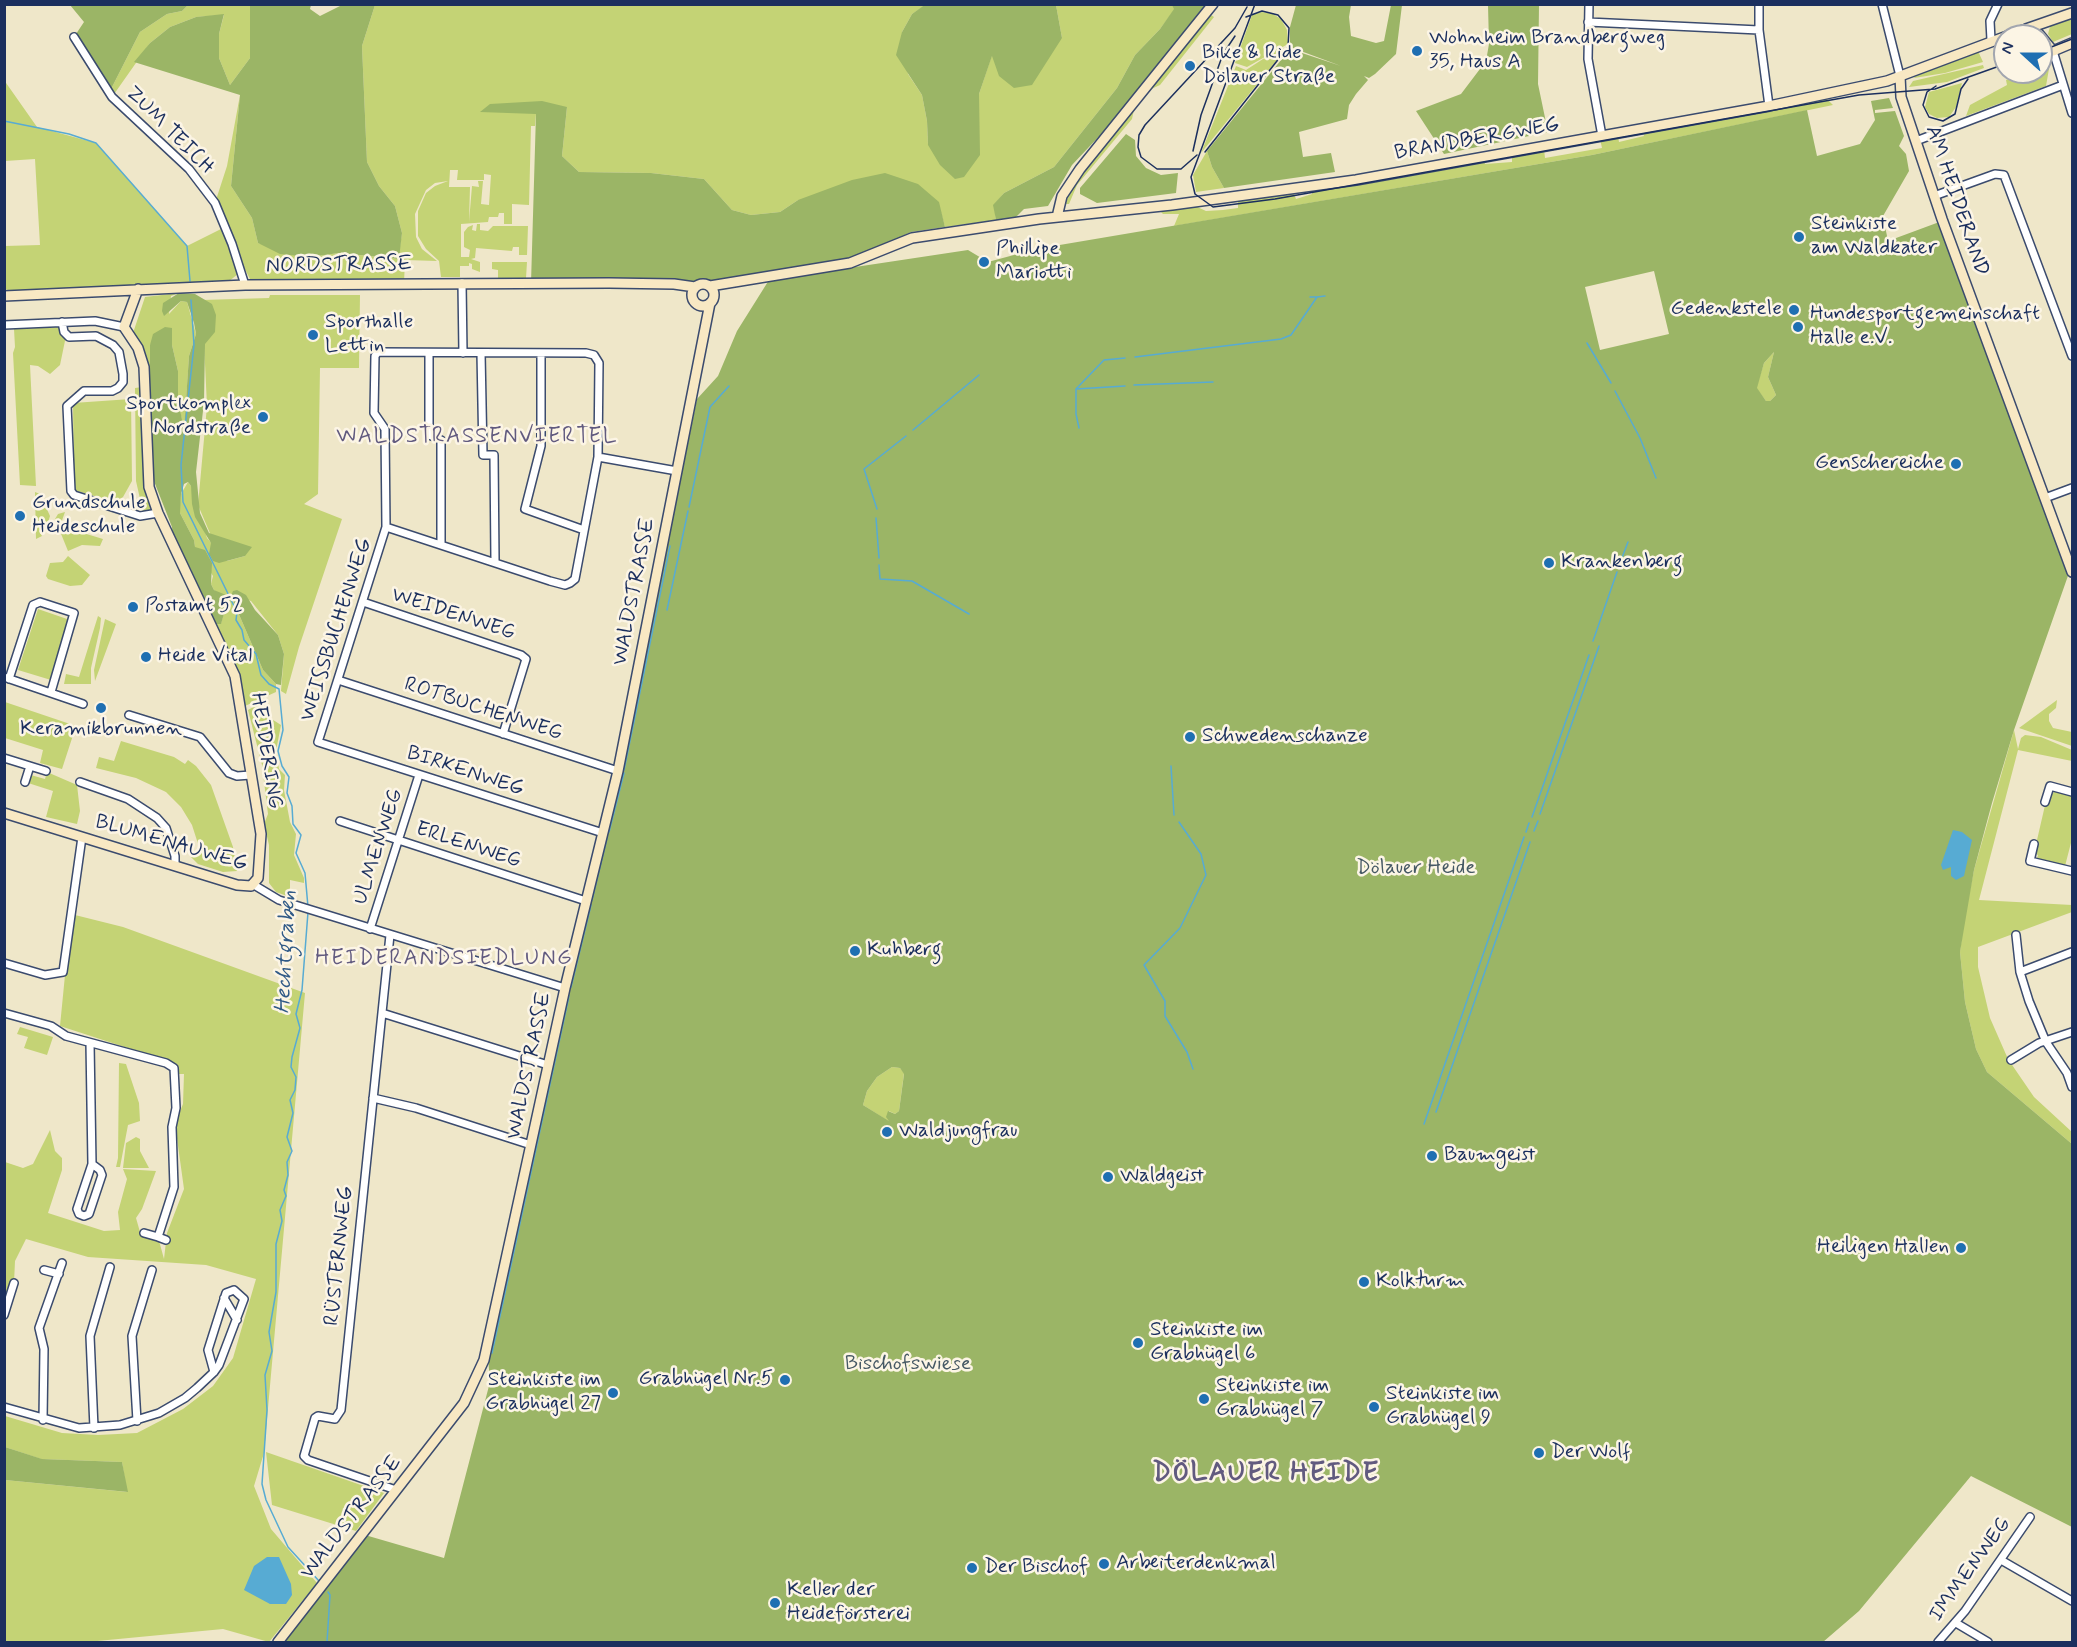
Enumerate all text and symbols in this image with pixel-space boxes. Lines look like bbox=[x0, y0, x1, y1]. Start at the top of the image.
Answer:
north arrow bbox=[1993, 24, 2053, 84]
place label: Wohnheim Brandbergweg 35, Haus A bbox=[1429, 26, 1665, 76]
text: N bbox=[1996, 39, 2019, 57]
place label: Bike & Ride Dölauer Straße bbox=[1202, 41, 1335, 91]
marker: Wohnheim Brandbergweg 35, Haus A bbox=[1410, 44, 1424, 58]
marker: Bike & Ride Dölauer Straße bbox=[1183, 59, 1197, 73]
street label: ZUM TEICH bbox=[119, 81, 219, 181]
street label: BRANDBERGWEG bbox=[1393, 113, 1561, 167]
street label: AM HEIDERAND bbox=[1918, 122, 1994, 280]
place label: Steinkiste am Waldkater bbox=[1811, 212, 1937, 262]
marker: Steinkiste am Waldkater bbox=[1792, 230, 1806, 244]
place label: Phillipe Mariotti bbox=[996, 237, 1072, 287]
street label: NORDSTRASSE bbox=[266, 252, 412, 280]
marker: Phillipe Mariotti bbox=[977, 255, 991, 269]
place label: Gedenkstele bbox=[1671, 297, 1782, 323]
place label: Hundesportgemeinschaft Halle e.V. bbox=[1810, 302, 2040, 352]
marker: Gedenkstele bbox=[1787, 303, 1801, 317]
place label: Sporthalle Lettin bbox=[325, 310, 414, 360]
marker: Hundesportgemeinschaft Halle e.V. bbox=[1791, 320, 1805, 334]
marker: Sporthalle Lettin bbox=[306, 328, 320, 342]
place label: Sportkomplex Nordstraße bbox=[126, 392, 251, 442]
marker: Sportkomplex Nordstraße bbox=[256, 410, 270, 424]
district label: WALDSTRASSENVIERTEL bbox=[332, 424, 622, 450]
place label: Genschereiche bbox=[1815, 451, 1944, 477]
marker: Genschereiche bbox=[1949, 457, 1963, 471]
place label: Grundschule Heideschule bbox=[32, 491, 146, 541]
marker: Grundschule Heideschule bbox=[13, 509, 27, 523]
street label: WALDSTRASSE bbox=[608, 516, 662, 668]
street label: WEISSBUCHENWEG bbox=[295, 535, 379, 725]
place label: Krankenberg bbox=[1561, 550, 1683, 576]
marker: Krankenberg bbox=[1542, 556, 1556, 570]
street label: WEIDENWEG bbox=[388, 583, 518, 647]
place label: Postamt 52 bbox=[145, 594, 243, 620]
marker: Postamt 52 bbox=[126, 600, 140, 614]
place label: Heide Vital bbox=[158, 644, 252, 670]
marker: Heide Vital bbox=[139, 650, 153, 664]
street label: ROTBUCHENWEG bbox=[401, 673, 565, 747]
street label: HEIDERING bbox=[243, 691, 287, 811]
marker: Keramikbrunnen bbox=[94, 701, 108, 715]
place label: Keramikbrunnen bbox=[20, 717, 182, 743]
place label: Schwedenschanze bbox=[1202, 724, 1368, 750]
marker: Schwedenschanze bbox=[1183, 730, 1197, 744]
street label: BIRKENWEG bbox=[403, 741, 527, 803]
street label: ULMENWEG bbox=[348, 786, 410, 908]
street label: BLUMENAUWEG bbox=[92, 810, 250, 878]
street label: ERLENWEG bbox=[412, 817, 524, 875]
park label: Dölauer Heide bbox=[1356, 856, 1476, 882]
water label: Hechtgraben bbox=[271, 890, 303, 1014]
place label: Kuhberg bbox=[867, 938, 942, 964]
marker: Kuhberg bbox=[848, 944, 862, 958]
district label: HEIDERANDSIEDLUNG bbox=[315, 946, 573, 972]
street label: WALDSTRASSE bbox=[502, 990, 558, 1142]
place label: Waldjungfrau bbox=[899, 1119, 1018, 1145]
marker: Waldjungfrau bbox=[880, 1125, 894, 1139]
place label: Baumgeist bbox=[1444, 1143, 1535, 1169]
marker: Baumgeist bbox=[1425, 1149, 1439, 1163]
place label: Waldgeist bbox=[1120, 1164, 1204, 1190]
marker: Waldgeist bbox=[1101, 1170, 1115, 1184]
street label: RÜSTERNWEG bbox=[320, 1185, 360, 1327]
place label: Heiligen Hallen bbox=[1817, 1235, 1949, 1261]
marker: Heiligen Hallen bbox=[1954, 1241, 1968, 1255]
place label: Kolkturm bbox=[1376, 1269, 1465, 1295]
marker: Kolkturm bbox=[1357, 1275, 1371, 1289]
place label: Steinkiste im Grabhügel 6 bbox=[1150, 1318, 1263, 1368]
marker: Steinkiste im Grabhügel 6 bbox=[1131, 1336, 1145, 1350]
park label: Bischofswiese bbox=[845, 1352, 971, 1378]
place label: Grabhügel Nr.5 bbox=[639, 1367, 773, 1393]
place label: Steinkiste im Grabhügel 27 bbox=[485, 1368, 601, 1418]
marker: Grabhügel Nr.5 bbox=[778, 1373, 792, 1387]
place label: Steinkiste im Grabhügel 7 bbox=[1216, 1374, 1329, 1424]
place label: Steinkiste im Grabhügel 9 bbox=[1386, 1382, 1499, 1432]
marker: Steinkiste im Grabhügel 27 bbox=[606, 1386, 620, 1400]
marker: Steinkiste im Grabhügel 7 bbox=[1197, 1392, 1211, 1406]
marker: Steinkiste im Grabhügel 9 bbox=[1367, 1400, 1381, 1414]
place label: Der Wolf bbox=[1551, 1440, 1630, 1466]
marker: Der Wolf bbox=[1532, 1446, 1546, 1460]
street label: WALDSTRASSE bbox=[296, 1451, 408, 1585]
district label: DÖLAUER HEIDE bbox=[1153, 1458, 1379, 1490]
street label: IMMENWEG bbox=[1925, 1513, 2017, 1627]
place label: Arbeiterdenkmal bbox=[1116, 1551, 1276, 1577]
place label: Der Bischof bbox=[984, 1555, 1088, 1581]
marker: Arbeiterdenkmal bbox=[1097, 1557, 1111, 1571]
marker: Der Bischof bbox=[965, 1561, 979, 1575]
place label: Keller der Heideförsterei bbox=[787, 1578, 910, 1628]
marker: Keller der Heideförsterei bbox=[768, 1596, 782, 1610]

